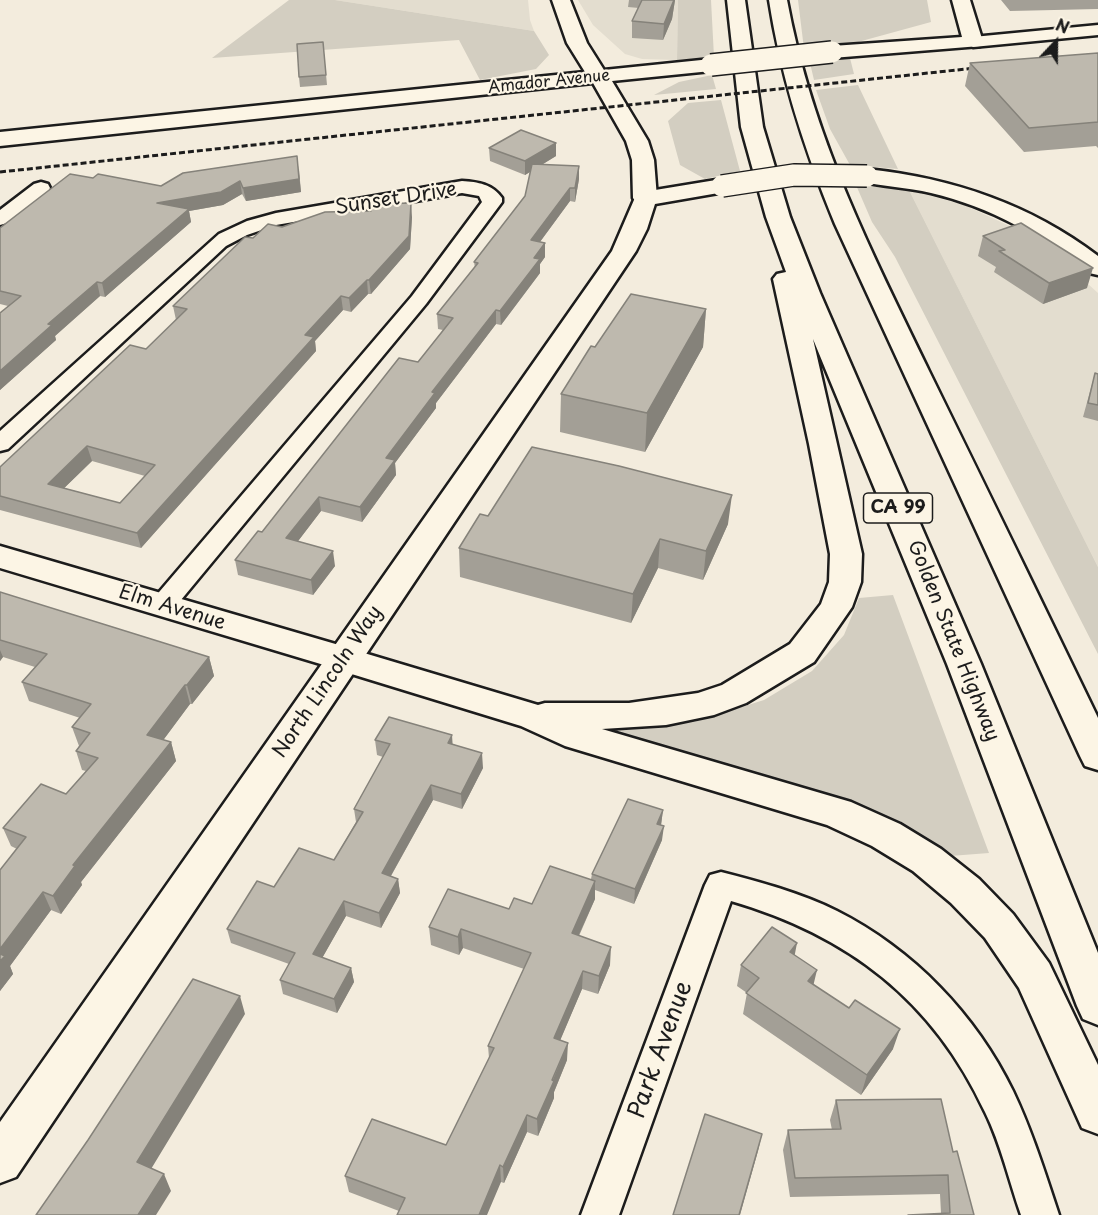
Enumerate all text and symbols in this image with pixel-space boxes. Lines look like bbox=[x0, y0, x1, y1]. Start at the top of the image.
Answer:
north arrow bbox=[1026, 12, 1086, 72]
text: N bbox=[1052, 12, 1073, 39]
street label: Amador Avenue bbox=[487, 66, 611, 98]
street label: Sunset Drive bbox=[333, 178, 459, 220]
road number: CA 99 bbox=[864, 493, 932, 523]
street label: Golden State Highway bbox=[902, 537, 1004, 745]
street label: Elm Avenue bbox=[116, 580, 228, 636]
street label: North Lincoln Way bbox=[268, 601, 388, 763]
street label: Park Avenue bbox=[623, 978, 699, 1122]

